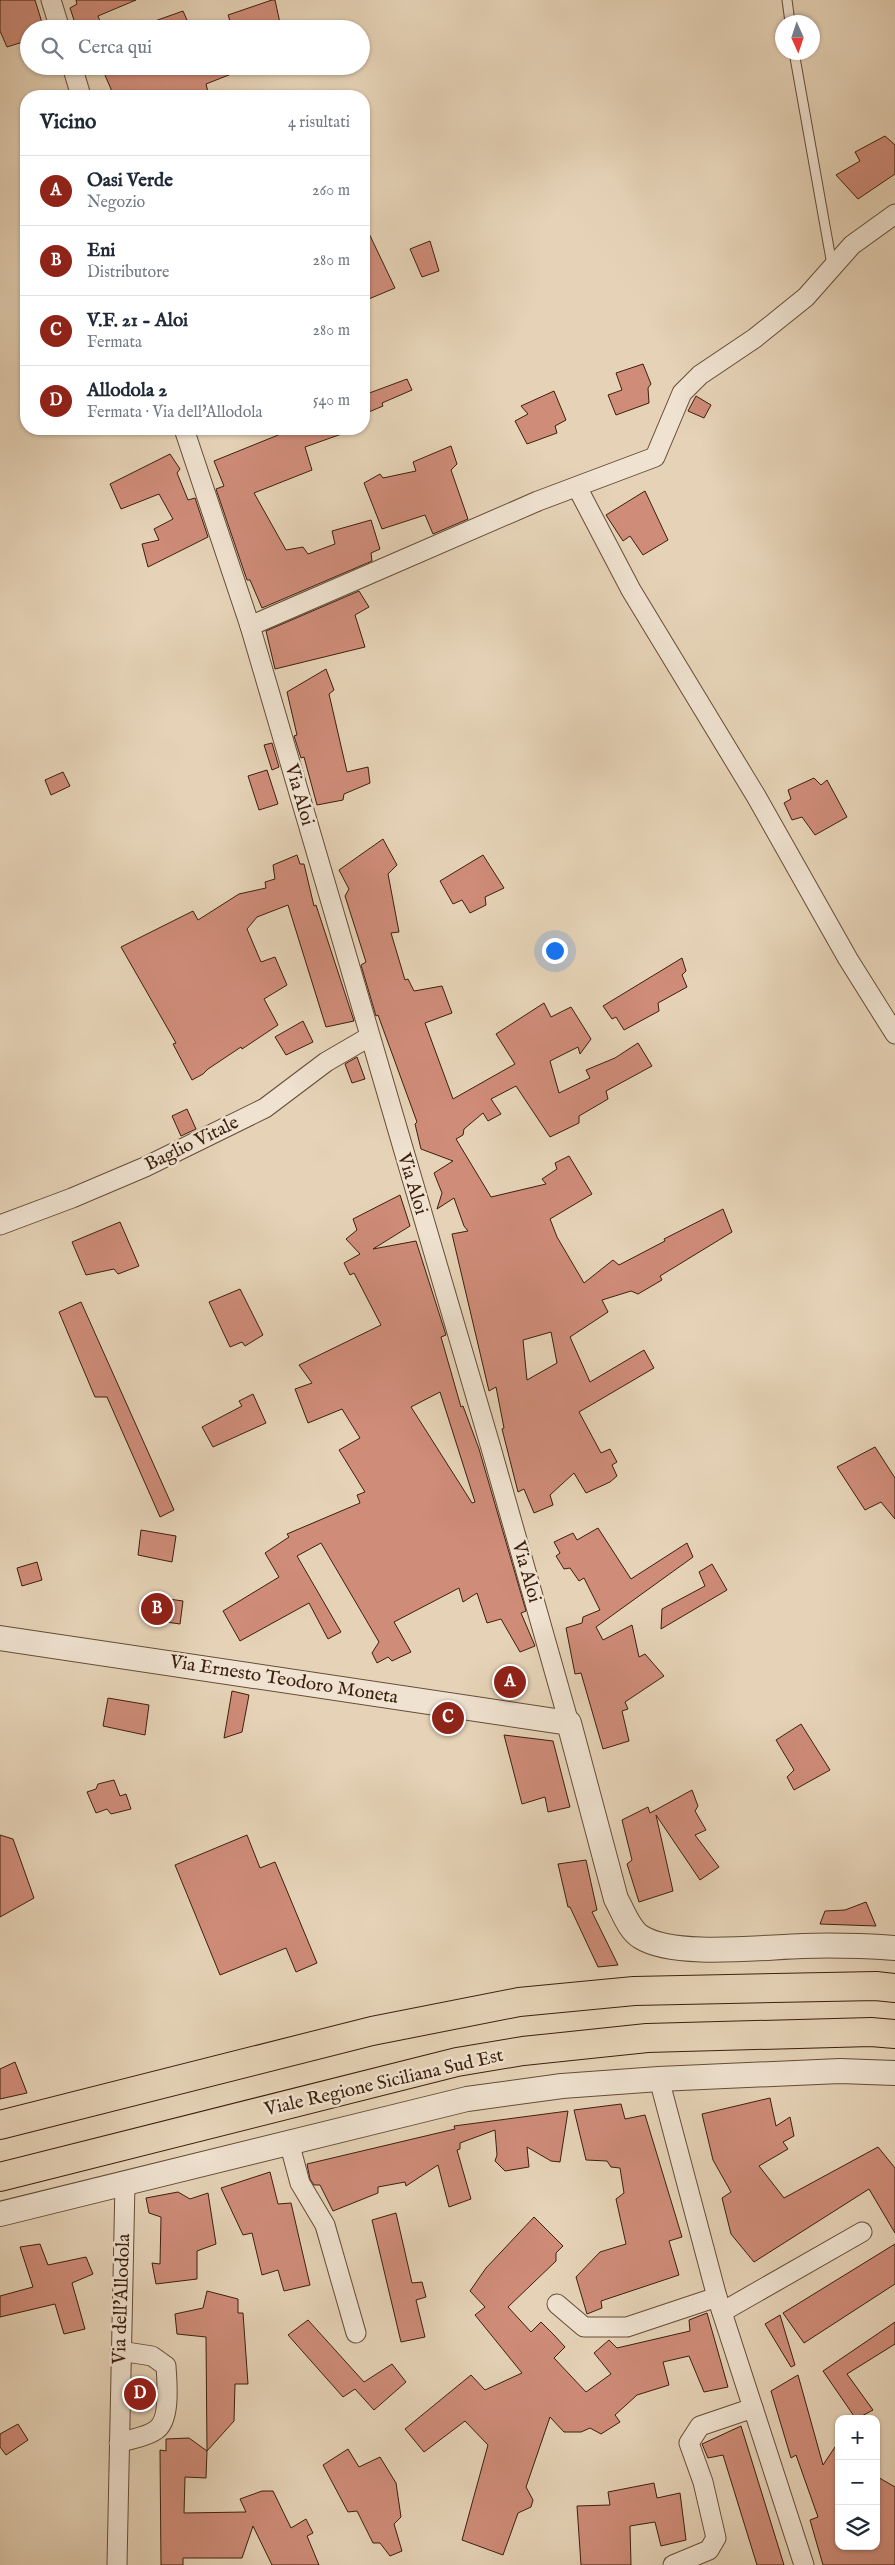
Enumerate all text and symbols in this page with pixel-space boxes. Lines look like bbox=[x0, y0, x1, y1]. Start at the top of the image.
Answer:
north arrow bbox=[775, 15, 820, 60]
search box bbox=[20, 20, 370, 75]
icon: search bbox=[38, 34, 66, 62]
text: Cerca qui bbox=[78, 36, 152, 60]
text: Vicino bbox=[40, 109, 96, 136]
text: 4 risultati bbox=[288, 113, 350, 133]
text: Oasi Verde bbox=[87, 169, 173, 193]
text: A bbox=[51, 181, 61, 201]
text: 260 m bbox=[312, 181, 350, 201]
text: Negozio bbox=[87, 193, 145, 213]
text: Eni bbox=[87, 239, 115, 263]
text: B bbox=[51, 251, 61, 271]
text: 280 m bbox=[313, 251, 350, 271]
text: Distributore bbox=[87, 263, 169, 283]
text: V.F. 21 - Aloi bbox=[87, 309, 188, 333]
text: C bbox=[50, 321, 62, 341]
text: 280 m bbox=[313, 321, 350, 341]
text: Fermata bbox=[87, 333, 142, 353]
text: Allodola 2 bbox=[87, 379, 167, 403]
text: D bbox=[50, 391, 62, 411]
text: 540 m bbox=[313, 391, 350, 411]
text: Fermata · Via dell'Allodola bbox=[87, 403, 263, 423]
street label: Via Aloi bbox=[278, 760, 319, 829]
your location bbox=[542, 938, 568, 964]
street label: Baglio Vitale bbox=[141, 1111, 243, 1177]
street label: Via Aloi bbox=[391, 1149, 433, 1218]
street label: Via Aloi bbox=[505, 1537, 546, 1606]
pin: B bbox=[141, 1590, 173, 1628]
street label: Via Ernesto Teodoro Moneta bbox=[167, 1650, 401, 1710]
pin: A bbox=[494, 1663, 526, 1701]
pin: C bbox=[432, 1699, 464, 1737]
street label: Viale Regione Siciliana Sud Est bbox=[261, 2044, 506, 2122]
street label: Via dell'Allodola bbox=[108, 2232, 136, 2366]
pin: D bbox=[124, 2375, 156, 2413]
map controls bbox=[835, 2415, 880, 2550]
button: + bbox=[835, 2415, 880, 2460]
button: − bbox=[835, 2460, 880, 2505]
button: layers bbox=[835, 2505, 880, 2550]

